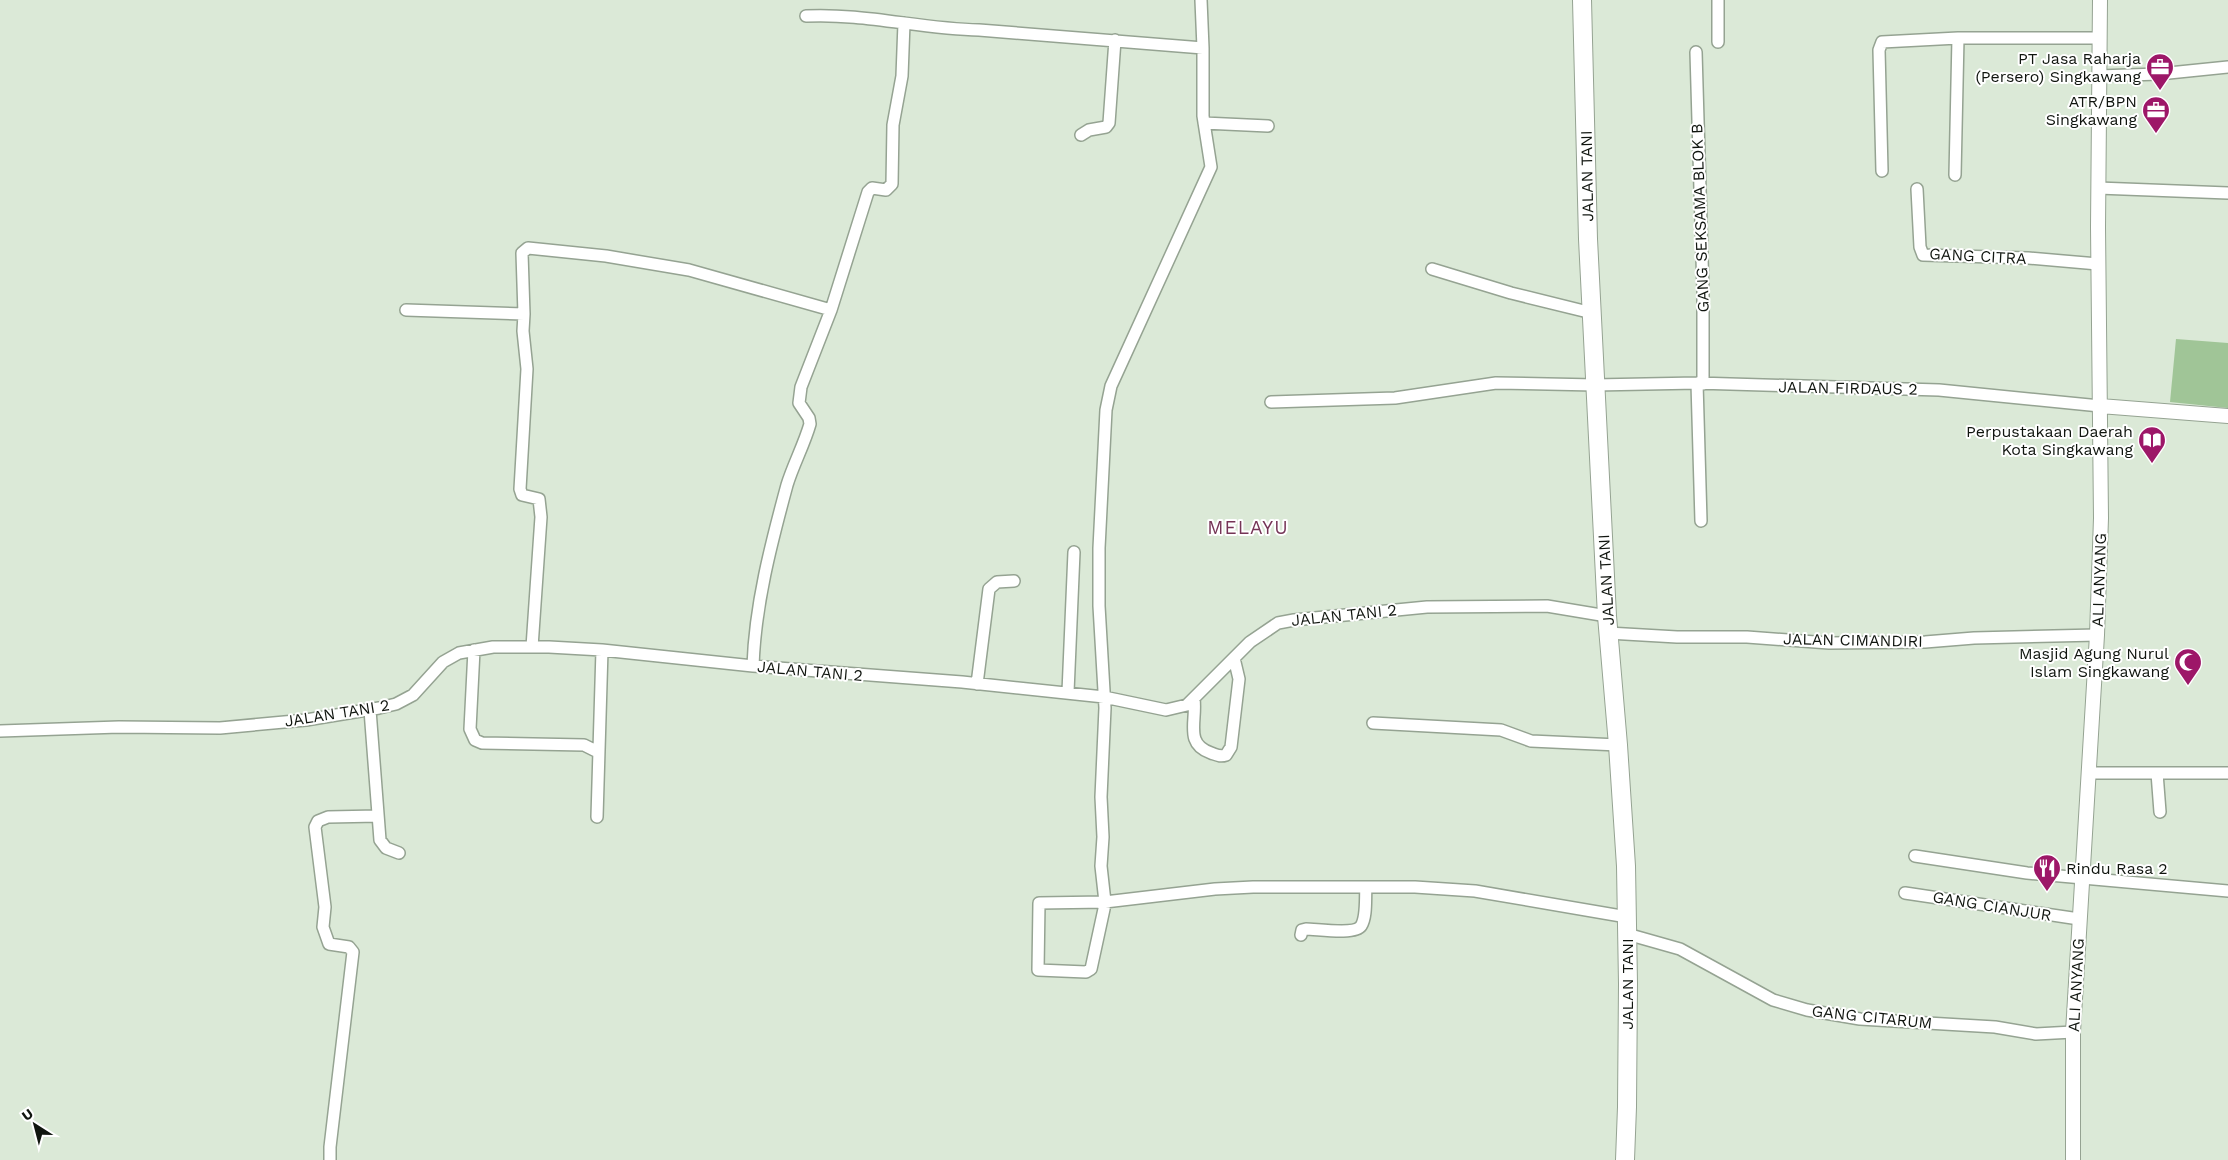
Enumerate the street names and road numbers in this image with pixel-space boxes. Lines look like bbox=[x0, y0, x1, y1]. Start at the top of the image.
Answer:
street label: GANG SEKSAMA BLOK B bbox=[1687, 123, 1713, 313]
street label: JALAN TANI bbox=[1577, 130, 1597, 222]
street label: GANG CITRA bbox=[1929, 244, 2028, 268]
street label: JALAN FIRDAUS 2 bbox=[1778, 377, 1918, 399]
street label: ALI ANYANG bbox=[2088, 533, 2110, 627]
street label: JALAN TANI bbox=[1594, 534, 1618, 626]
street label: JALAN TANI 2 bbox=[1290, 600, 1398, 630]
street label: JALAN CIMANDIRI bbox=[1783, 629, 1923, 651]
street label: JALAN TANI 2 bbox=[756, 657, 864, 685]
street label: JALAN TANI 2 bbox=[283, 695, 391, 731]
street label: GANG CIANJUR bbox=[1931, 887, 2053, 925]
street label: JALAN TANI bbox=[1618, 938, 1637, 1030]
street label: ALI ANYANG bbox=[2064, 938, 2088, 1032]
street label: GANG CITARUM bbox=[1811, 1001, 1933, 1033]

